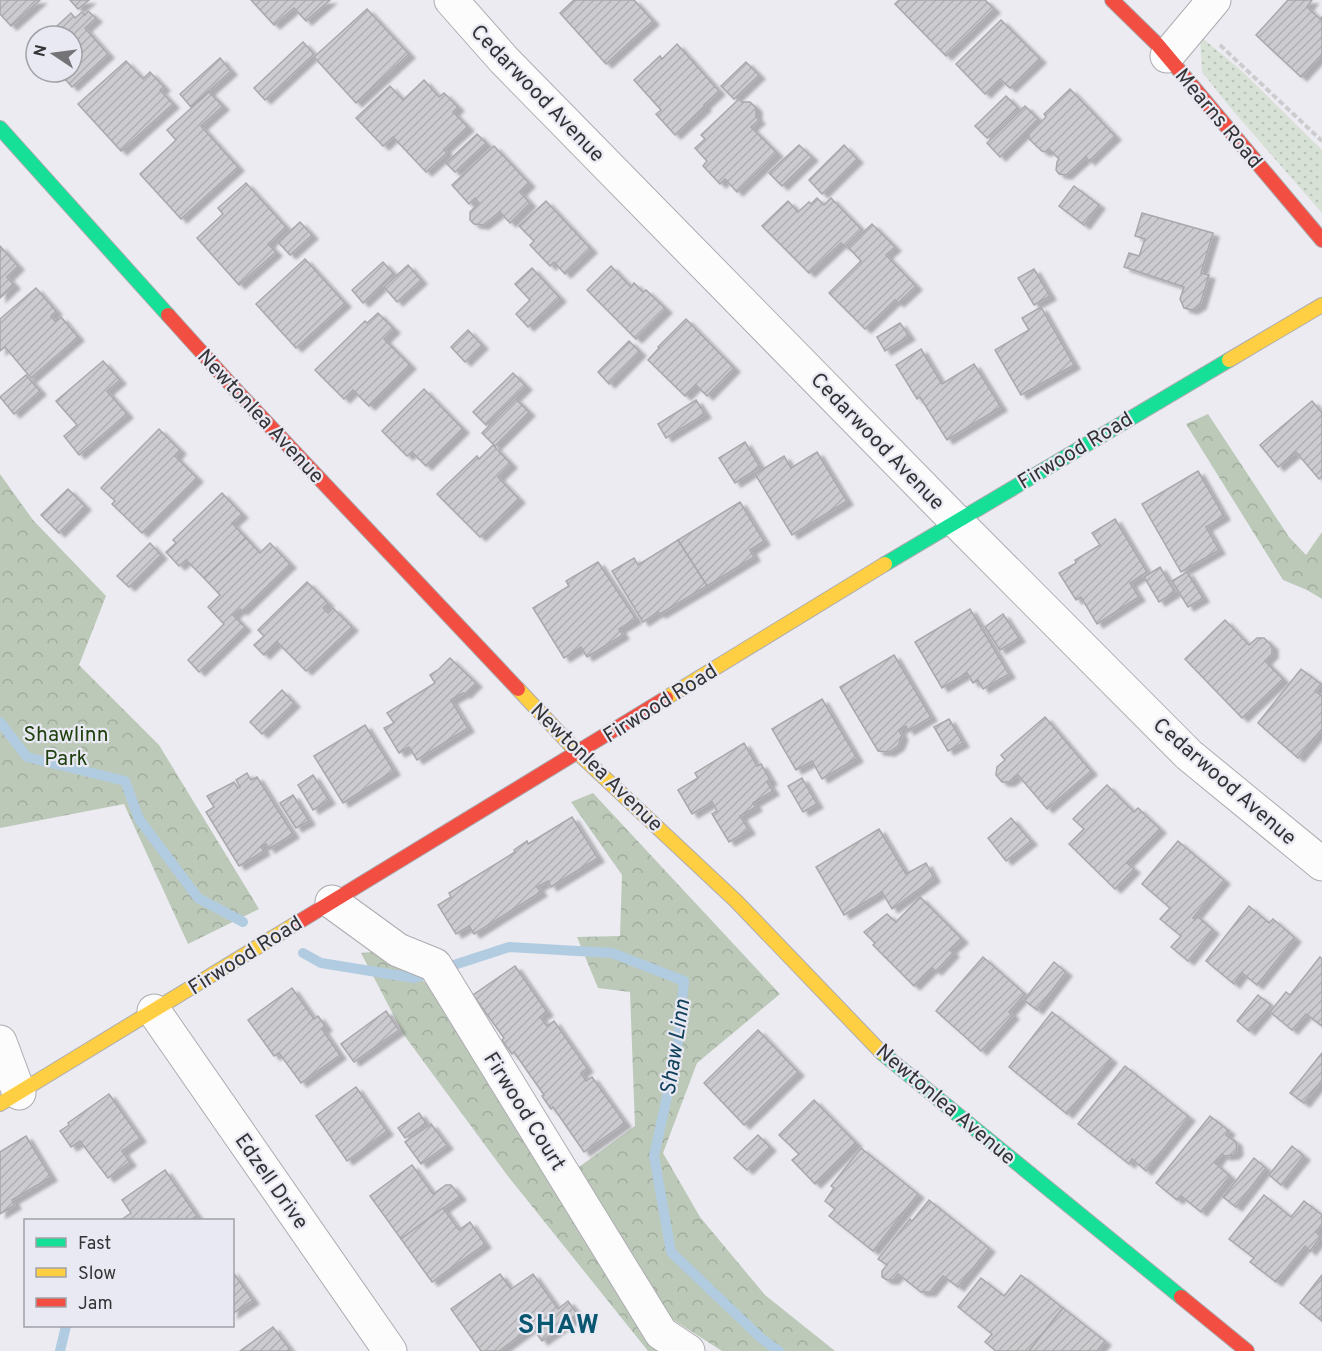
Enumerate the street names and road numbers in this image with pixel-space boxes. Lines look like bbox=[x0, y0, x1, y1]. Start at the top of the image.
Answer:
street label: Cedarwood Avenue bbox=[464, 19, 610, 169]
street label: Mearns Road bbox=[1168, 63, 1268, 175]
street label: Newtonlea Avenue bbox=[191, 344, 329, 490]
street label: Cedarwood Avenue bbox=[804, 367, 950, 517]
street label: Firwood Road bbox=[1013, 406, 1138, 496]
street label: Firwood Road bbox=[599, 658, 723, 750]
street label: Newtonlea Avenue bbox=[524, 698, 668, 838]
street label: Cedarwood Avenue bbox=[1147, 712, 1301, 852]
street label: Firwood Road bbox=[184, 910, 308, 1002]
street label: Newtonlea Avenue bbox=[870, 1039, 1021, 1172]
street label: Firwood Court bbox=[477, 1047, 571, 1176]
street label: Edzell Drive bbox=[228, 1129, 314, 1235]

